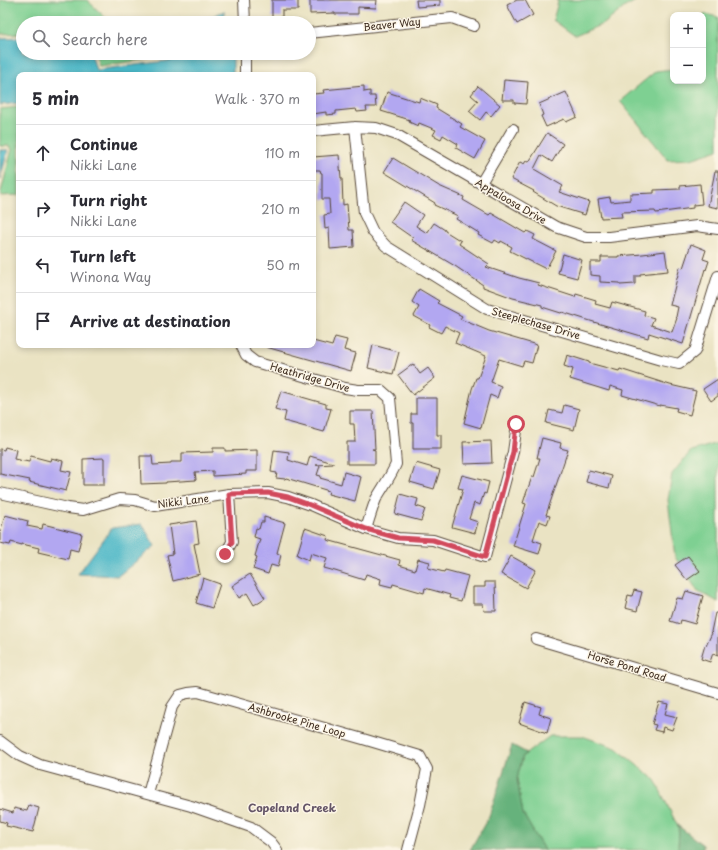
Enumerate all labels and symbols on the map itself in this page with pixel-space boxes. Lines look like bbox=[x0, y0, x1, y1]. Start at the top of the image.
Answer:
street label: Beaver Way bbox=[363, 13, 422, 34]
street label: Appaloosa Drive bbox=[473, 174, 550, 227]
street label: Steeplechase Drive bbox=[490, 303, 582, 342]
street label: Heathridge Drive bbox=[269, 358, 352, 395]
route start bbox=[507, 415, 525, 433]
street label: Nikki Lane bbox=[157, 490, 209, 511]
route end bbox=[216, 545, 234, 563]
street label: Horse Pond Road bbox=[586, 646, 668, 685]
street label: Ashbrooke Pine Loop bbox=[247, 698, 348, 741]
district label: Copeland Creek bbox=[248, 799, 337, 816]

